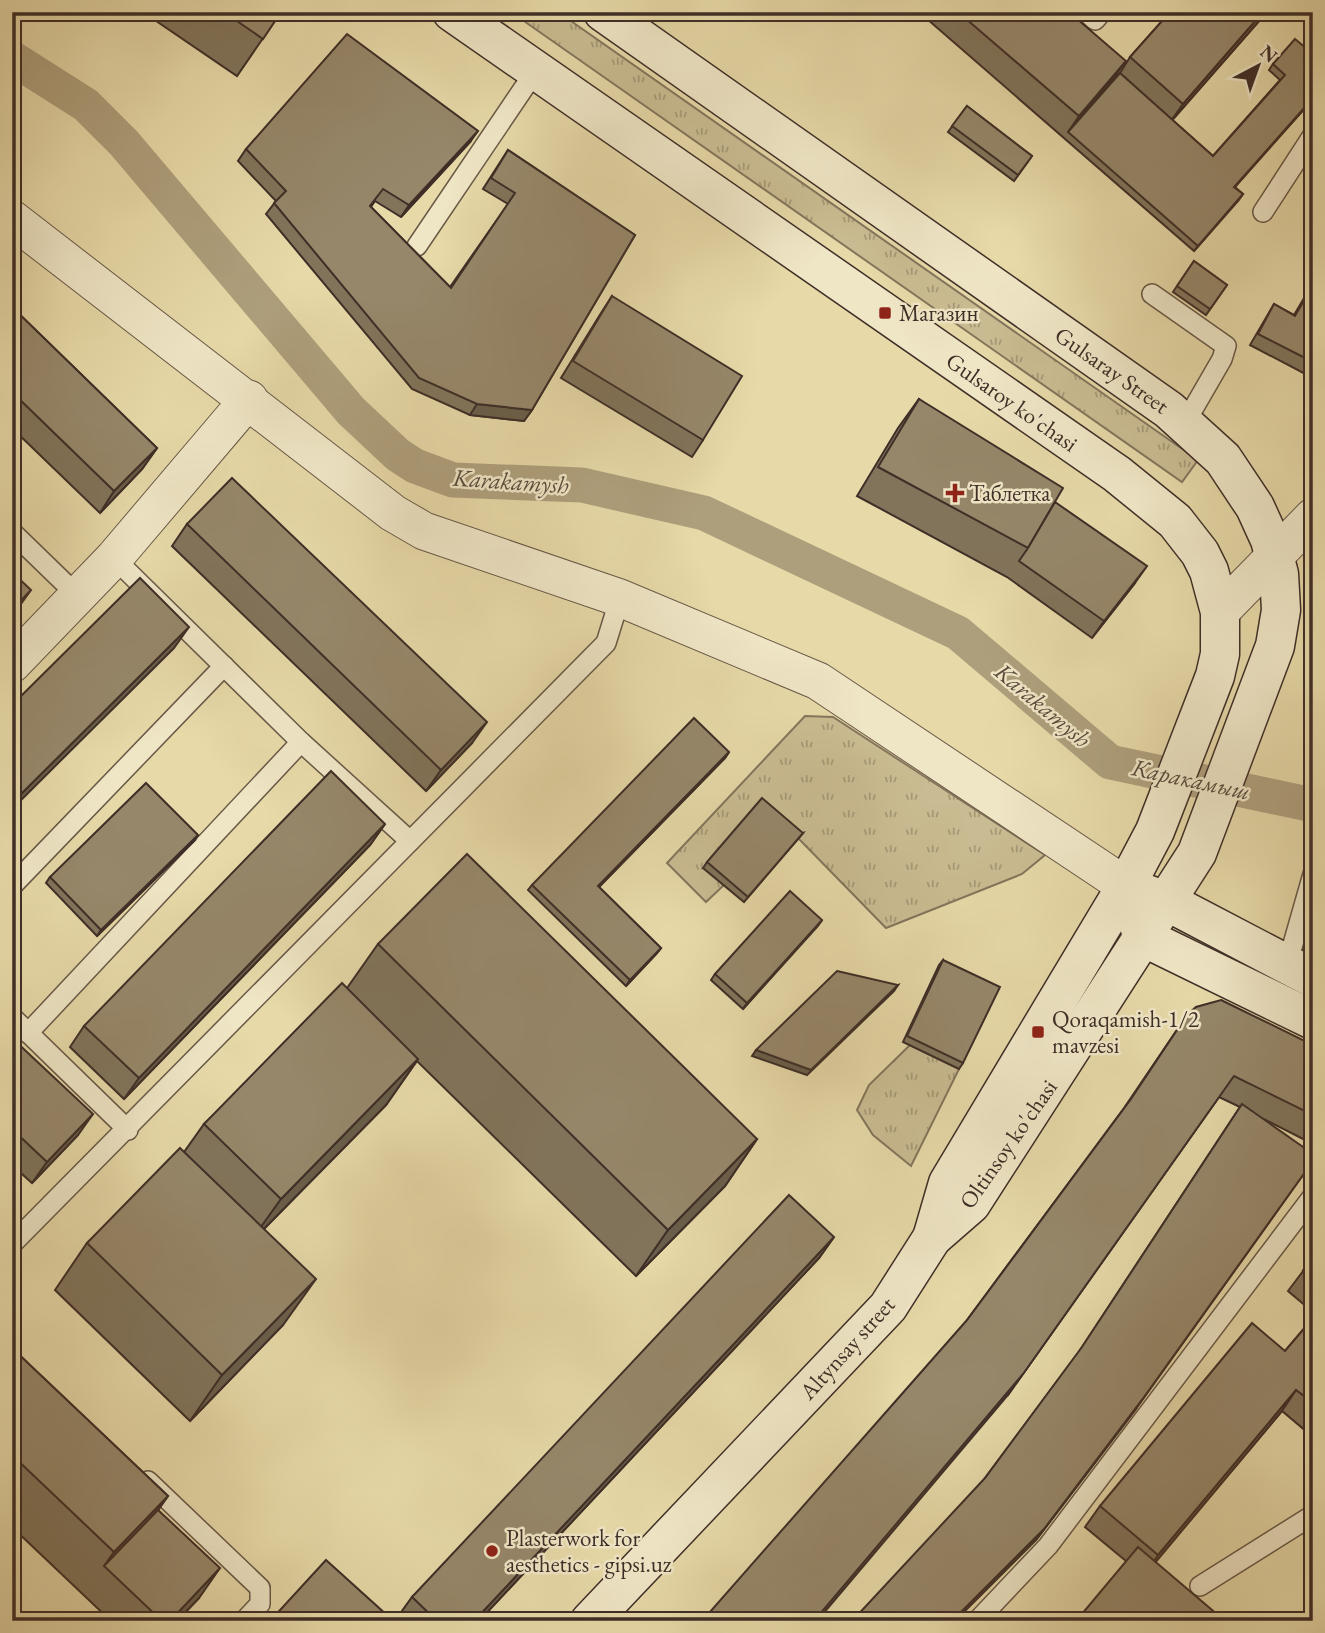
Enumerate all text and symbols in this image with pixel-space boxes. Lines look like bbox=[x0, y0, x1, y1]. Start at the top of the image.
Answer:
north arrow bbox=[1224, 32, 1294, 102]
text: N bbox=[1255, 39, 1283, 68]
place label: Магазин bbox=[899, 298, 978, 328]
marker: Магазин bbox=[877, 305, 893, 321]
street label: Gulsaray Street bbox=[1049, 320, 1176, 421]
street label: Gulsaroy ko'chasi bbox=[940, 345, 1084, 459]
water label: Karakamysh bbox=[451, 461, 570, 501]
place label: Таблетка bbox=[969, 478, 1051, 508]
marker: Таблетка bbox=[947, 485, 963, 501]
water label: Karakamysh bbox=[988, 655, 1098, 754]
water label: Каракамыш bbox=[1128, 751, 1253, 807]
place label: Qoraqamish-1/2 mavzesi bbox=[1052, 1004, 1199, 1060]
marker: Qoraqamish-1/2 mavzesi bbox=[1030, 1024, 1046, 1040]
street label: Oltinsoy ko'chasi bbox=[952, 1073, 1064, 1215]
street label: Altynsay street bbox=[792, 1289, 902, 1407]
place label: Plasterwork for aesthetics - gipsi.uz bbox=[506, 1523, 672, 1579]
marker: Plasterwork for aesthetics - gipsi.uz bbox=[484, 1543, 500, 1559]

